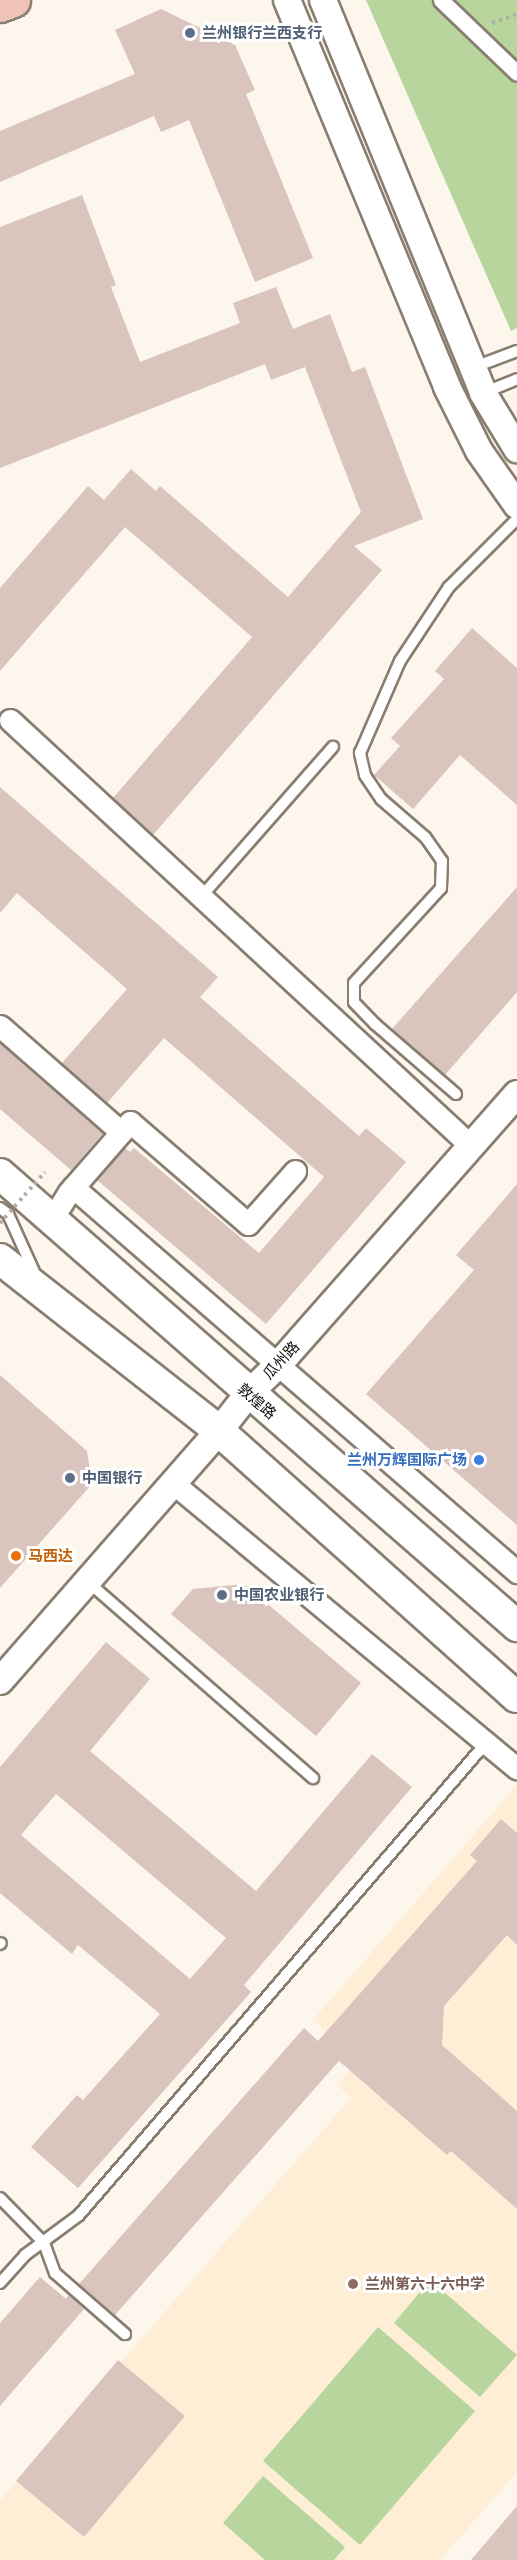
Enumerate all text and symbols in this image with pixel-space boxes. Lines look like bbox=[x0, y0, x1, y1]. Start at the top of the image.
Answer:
place label: 兰州银行兰西支行 bbox=[202, 24, 322, 42]
marker: 兰州银行兰西支行 bbox=[183, 26, 197, 40]
street label: 瓜州路 bbox=[259, 1337, 303, 1383]
street label: 敦煌路 bbox=[234, 1379, 280, 1423]
place label: 兰州万辉国际广场 bbox=[347, 1451, 467, 1469]
marker: 兰州万辉国际广场 bbox=[472, 1453, 486, 1467]
place label: 中国银行 bbox=[82, 1469, 142, 1487]
marker: 中国银行 bbox=[63, 1471, 77, 1485]
place label: 马西达 bbox=[28, 1547, 73, 1565]
marker: 马西达 bbox=[9, 1549, 23, 1563]
place label: 中国农业银行 bbox=[234, 1586, 324, 1604]
marker: 中国农业银行 bbox=[215, 1588, 229, 1602]
place label: 兰州第六十六中学 bbox=[365, 2275, 485, 2293]
marker: 兰州第六十六中学 bbox=[346, 2277, 360, 2291]

